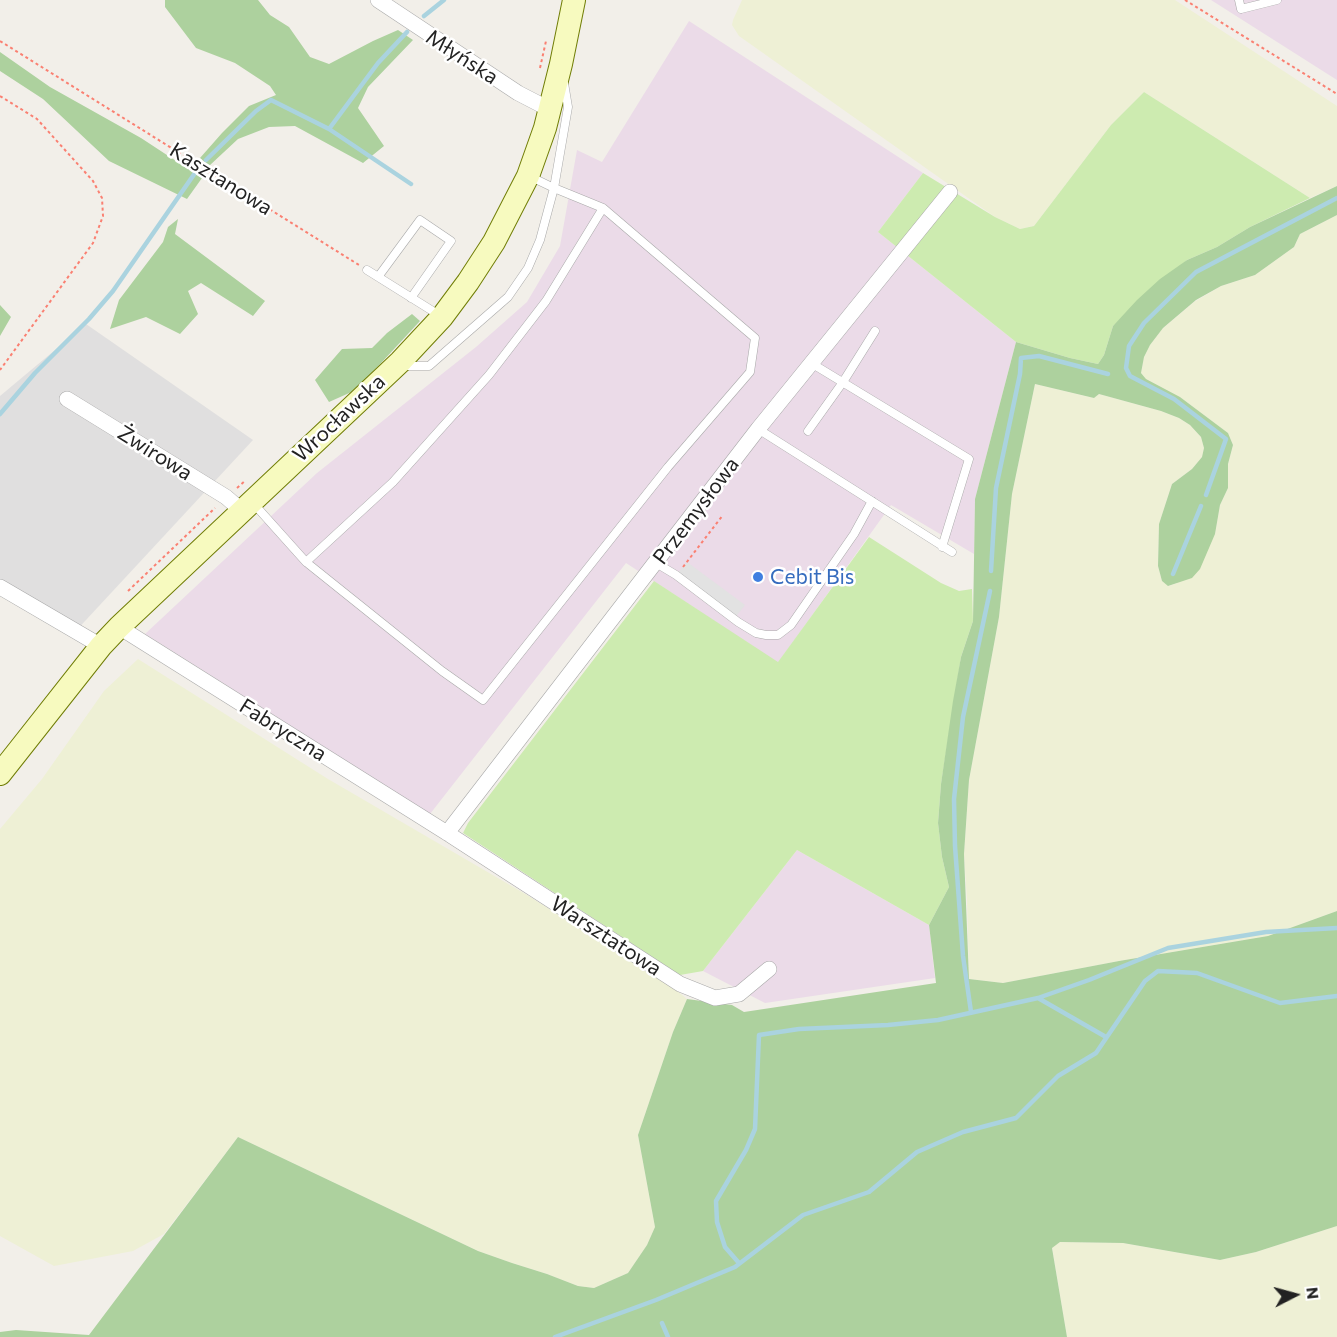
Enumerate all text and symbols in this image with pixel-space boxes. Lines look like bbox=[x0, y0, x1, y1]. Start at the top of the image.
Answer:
street label: Młyńska bbox=[421, 24, 503, 90]
street label: Kasztanowa bbox=[165, 137, 277, 221]
street label: Wrocławska bbox=[288, 369, 390, 467]
street label: Żwirowa bbox=[113, 420, 197, 486]
street label: Przemysłowa bbox=[648, 452, 744, 570]
place label: Cebit Bis bbox=[770, 564, 854, 590]
marker: Cebit Bis bbox=[751, 570, 765, 584]
street label: Fabryczna bbox=[235, 693, 331, 767]
street label: Warsztatowa bbox=[546, 891, 666, 981]
north arrow bbox=[1265, 1265, 1325, 1325]
text: N bbox=[1303, 1286, 1323, 1300]

